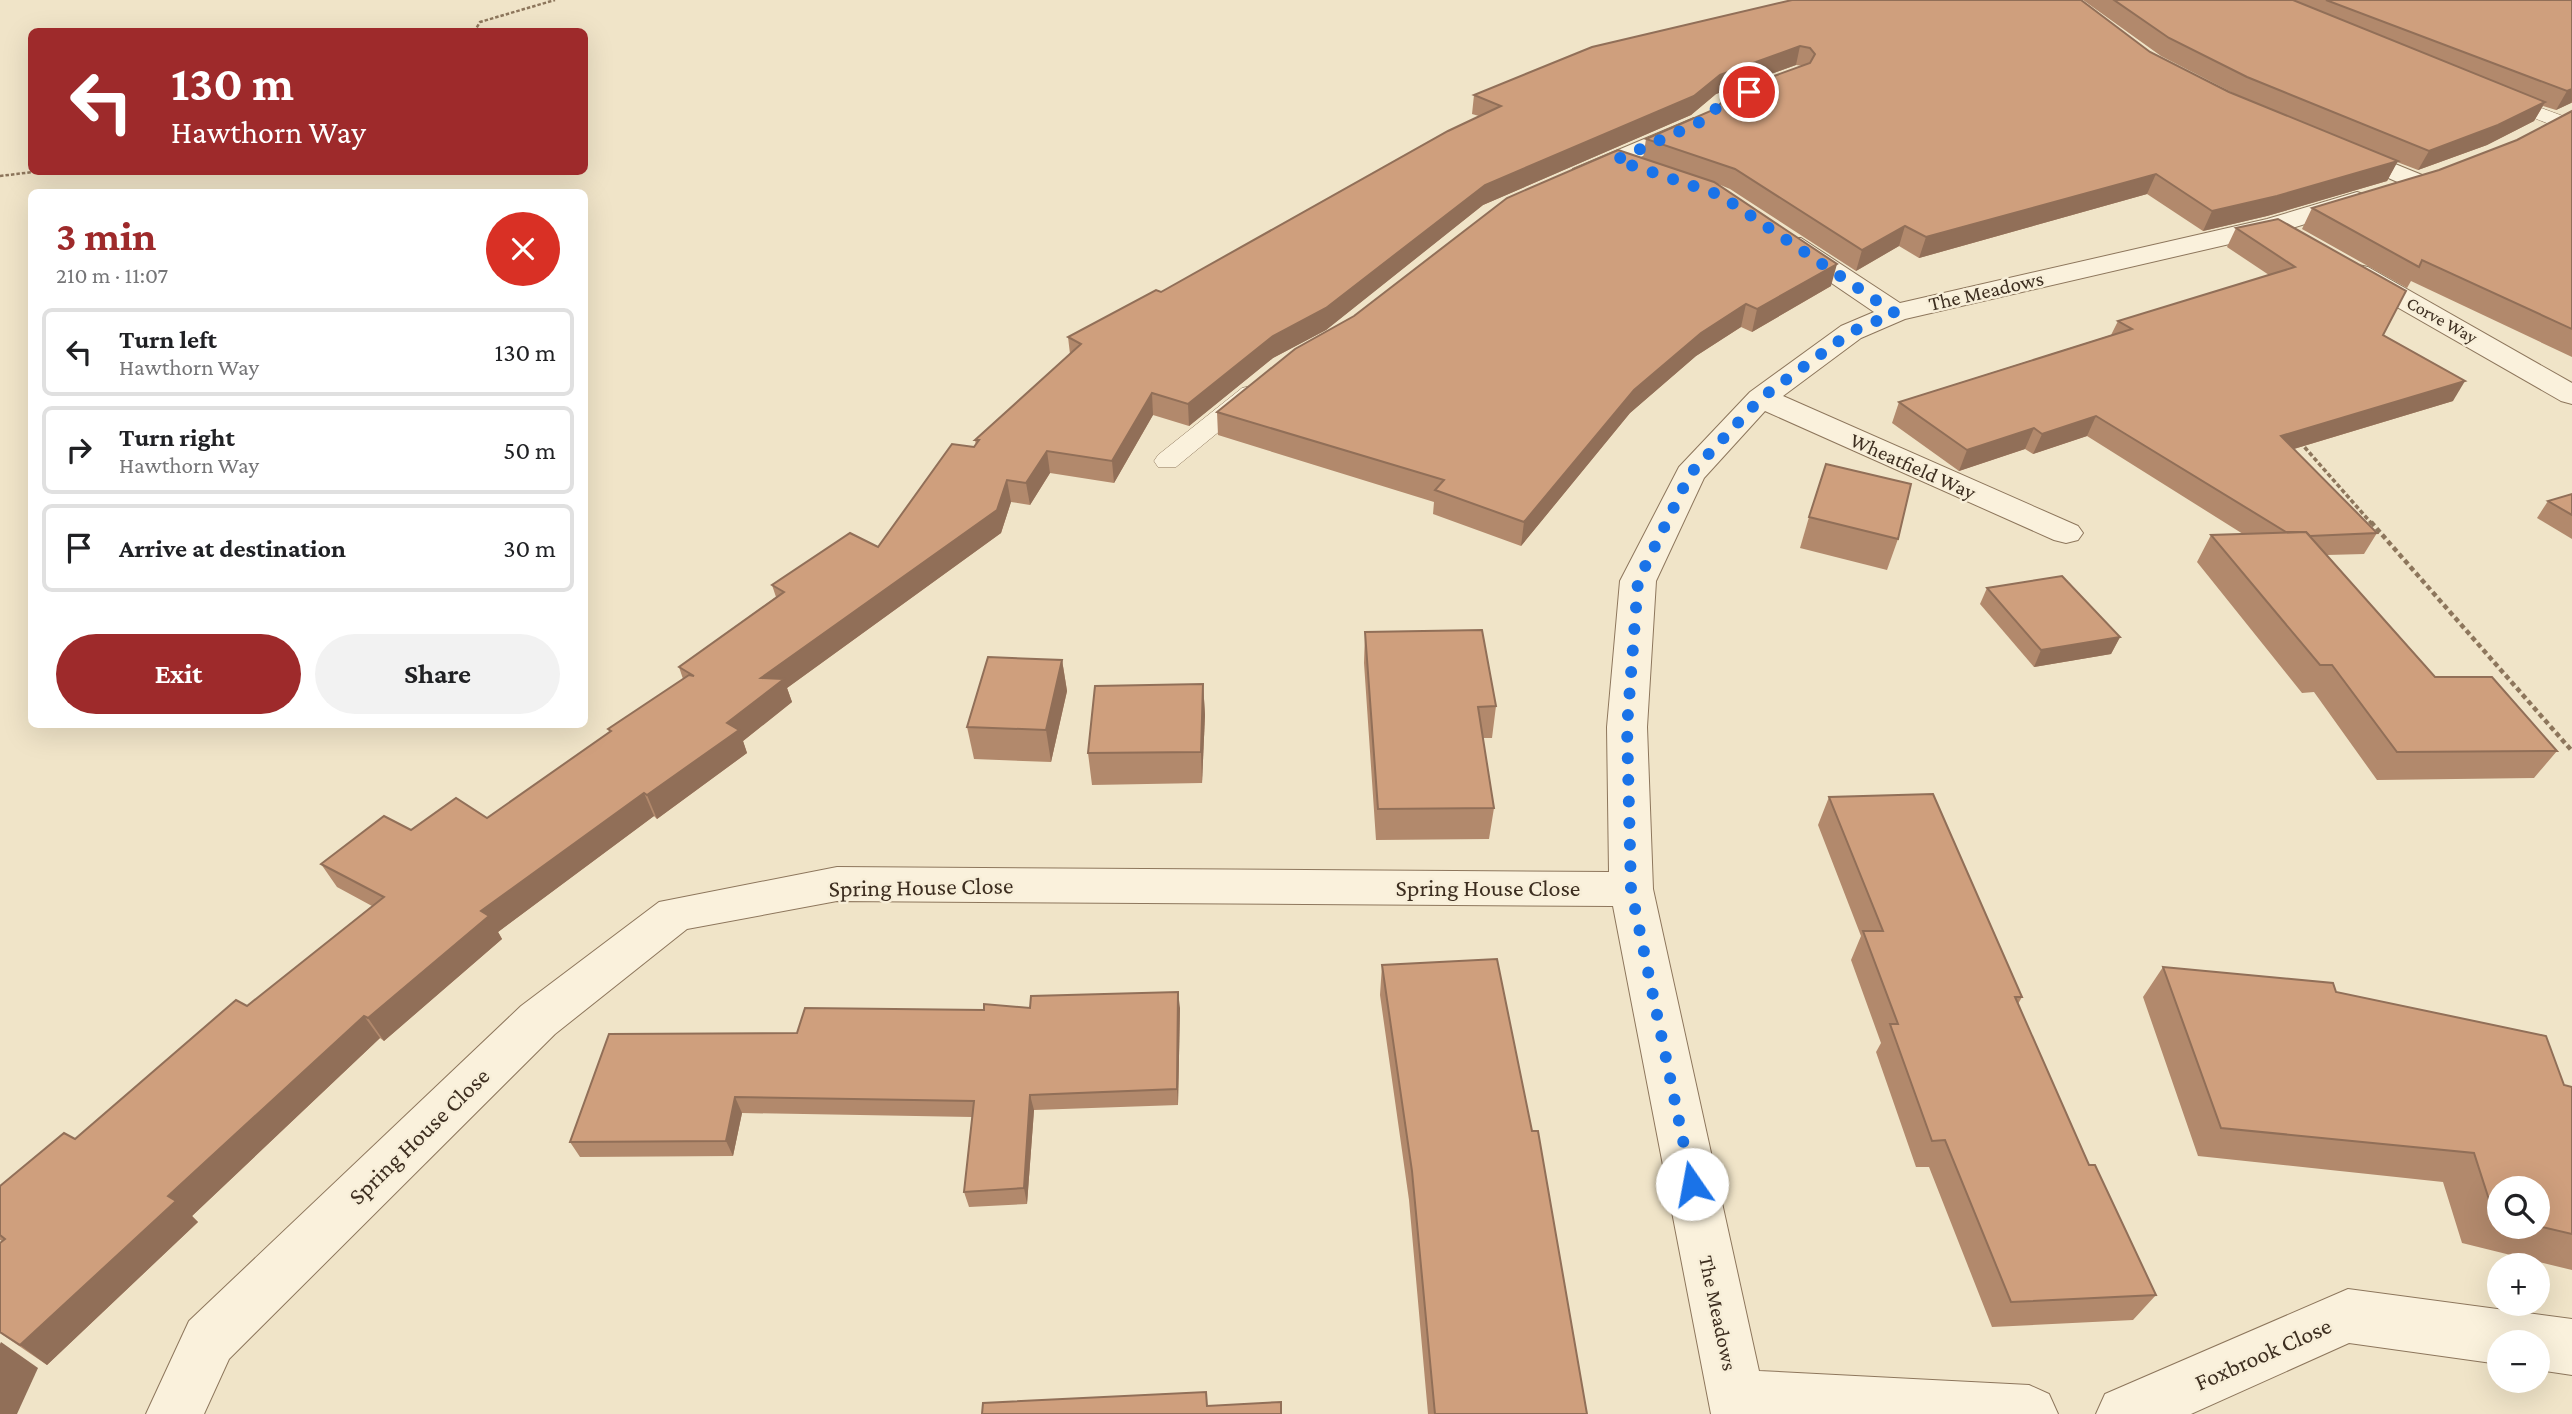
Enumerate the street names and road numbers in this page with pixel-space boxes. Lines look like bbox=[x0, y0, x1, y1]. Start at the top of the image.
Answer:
street label: The Meadows bbox=[1926, 266, 2046, 316]
street label: Corve Way bbox=[2403, 292, 2481, 348]
street label: Wheatfield Way bbox=[1846, 428, 1980, 505]
street label: Spring House Close bbox=[828, 871, 1014, 902]
street label: Spring House Close bbox=[1396, 874, 1580, 901]
street label: Spring House Close bbox=[343, 1062, 495, 1210]
street label: The Meadows bbox=[1694, 1253, 1742, 1373]
street label: Foxbrook Close bbox=[2190, 1311, 2335, 1396]

